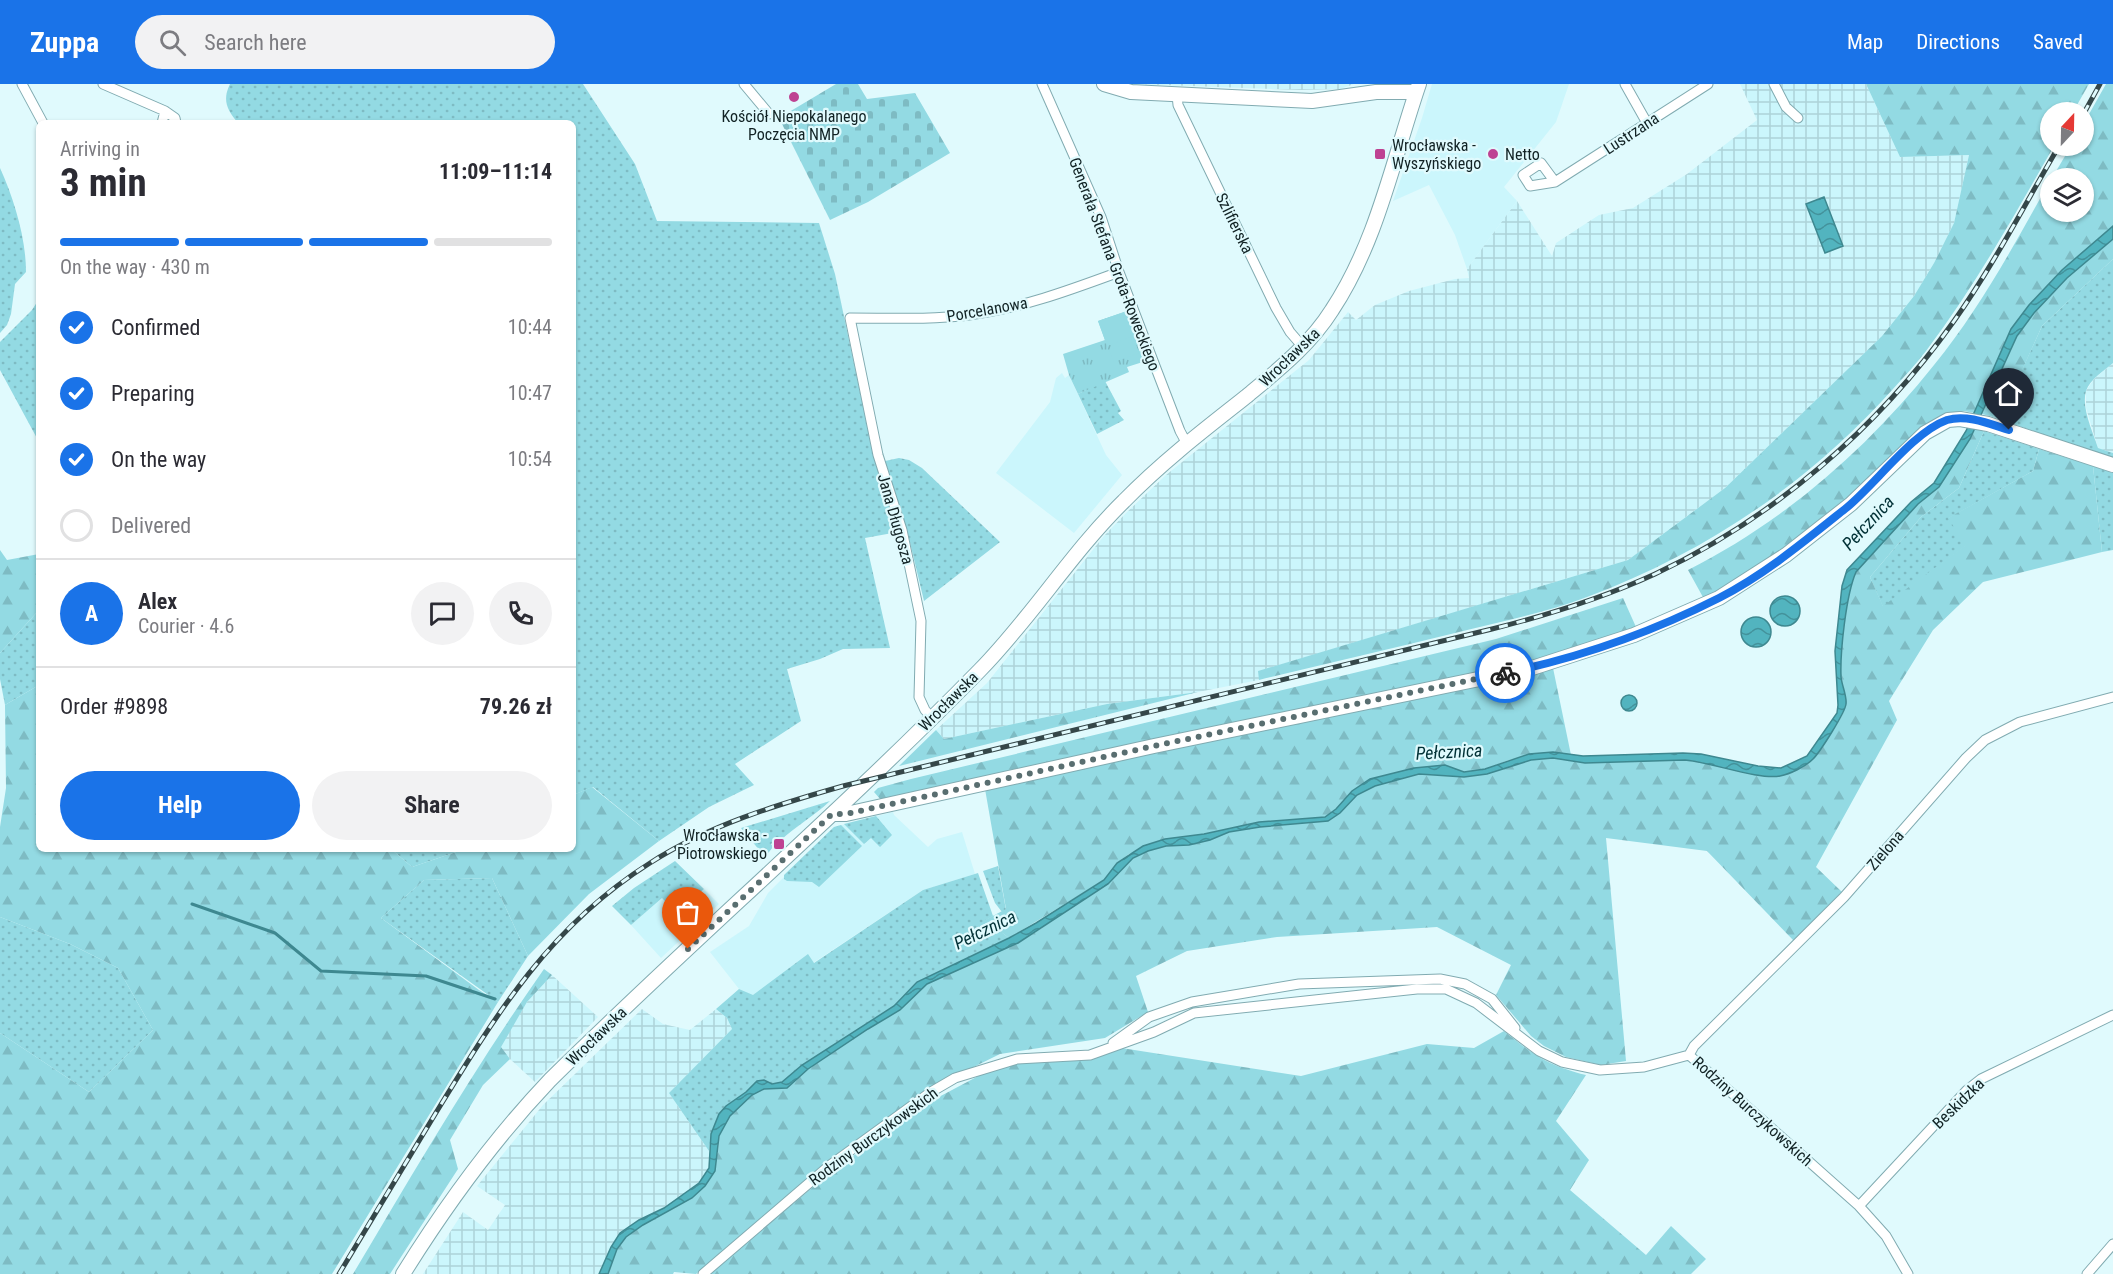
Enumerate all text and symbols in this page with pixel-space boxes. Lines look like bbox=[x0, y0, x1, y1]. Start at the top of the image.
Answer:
search box bbox=[135, 15, 555, 69]
text: Zuppa bbox=[30, 26, 99, 59]
icon: search bbox=[156, 26, 189, 59]
text: Search here bbox=[204, 30, 307, 55]
text: Map bbox=[1847, 30, 1883, 54]
text: Directions bbox=[1916, 30, 2000, 54]
text: Saved bbox=[2033, 30, 2083, 54]
marker: Kościół Niepokalanego Poczęcia NMP bbox=[787, 90, 801, 104]
north arrow bbox=[2040, 102, 2094, 156]
map controls bbox=[2040, 102, 2094, 222]
place label: Kościół Niepokalanego Poczęcia NMP bbox=[721, 107, 867, 144]
street label: Lustrzana bbox=[1600, 109, 1662, 158]
place label: Wrocławska - Wyszyńskiego bbox=[1392, 136, 1481, 173]
text: Arriving in bbox=[60, 137, 140, 161]
place label: Netto bbox=[1505, 145, 1540, 164]
marker: Wrocławska - Wyszyńskiego bbox=[1373, 147, 1387, 161]
marker: Netto bbox=[1486, 147, 1500, 161]
street label: Generała Stefana Grota-Roweckiego bbox=[1065, 155, 1164, 373]
text: 11:09–11:14 bbox=[439, 159, 552, 184]
text: 3 min bbox=[60, 160, 147, 206]
button: layers bbox=[2040, 168, 2094, 222]
street label: Szlifierska bbox=[1212, 190, 1257, 257]
text: On the way · 430 m bbox=[60, 255, 210, 279]
street label: Porcelanowa bbox=[945, 293, 1029, 326]
icon: check bbox=[60, 311, 93, 344]
text: Confirmed bbox=[111, 315, 200, 340]
text: 10:44 bbox=[508, 315, 552, 339]
street label: Wrocławska bbox=[1255, 324, 1323, 391]
pin bbox=[1983, 368, 2034, 430]
icon: check bbox=[60, 377, 93, 410]
icon: home bbox=[1992, 377, 2025, 410]
text: Preparing bbox=[111, 381, 195, 406]
text: 10:47 bbox=[508, 381, 552, 405]
icon: check bbox=[60, 443, 93, 476]
text: On the way bbox=[111, 447, 206, 472]
text: 10:54 bbox=[508, 447, 552, 471]
street label: Jana Długosza bbox=[874, 472, 918, 567]
water label: Pełcznica bbox=[1837, 491, 1898, 554]
text: Delivered bbox=[111, 513, 191, 538]
button: chat bbox=[411, 582, 474, 645]
button: phone bbox=[489, 582, 552, 645]
text: Alex bbox=[138, 589, 177, 614]
text: A bbox=[85, 601, 98, 626]
text: Courier · 4.6 bbox=[138, 614, 234, 638]
courier bbox=[1475, 643, 1535, 703]
icon: bike bbox=[1489, 657, 1522, 690]
street label: Wrocławska bbox=[915, 668, 982, 735]
text: Order #9898 bbox=[60, 694, 168, 719]
text: 79.26 zł bbox=[480, 694, 552, 719]
water label: Pełcznica bbox=[1415, 739, 1483, 764]
button: Help bbox=[60, 771, 300, 840]
button: Share bbox=[312, 771, 552, 840]
place label: Wrocławska - Piotrowskiego bbox=[677, 826, 767, 863]
street label: Zielona bbox=[1863, 826, 1908, 874]
marker: Wrocławska - Piotrowskiego bbox=[772, 837, 786, 851]
pin bbox=[662, 887, 713, 949]
icon: bag bbox=[671, 896, 704, 929]
water label: Pełcznica bbox=[950, 905, 1019, 954]
street label: Wrocławska bbox=[562, 1003, 630, 1070]
street label: Rodziny Burczykowskich bbox=[1689, 1053, 1816, 1170]
street label: Beskidzka bbox=[1929, 1074, 1988, 1133]
street label: Rodziny Burczykowskich bbox=[805, 1083, 941, 1189]

